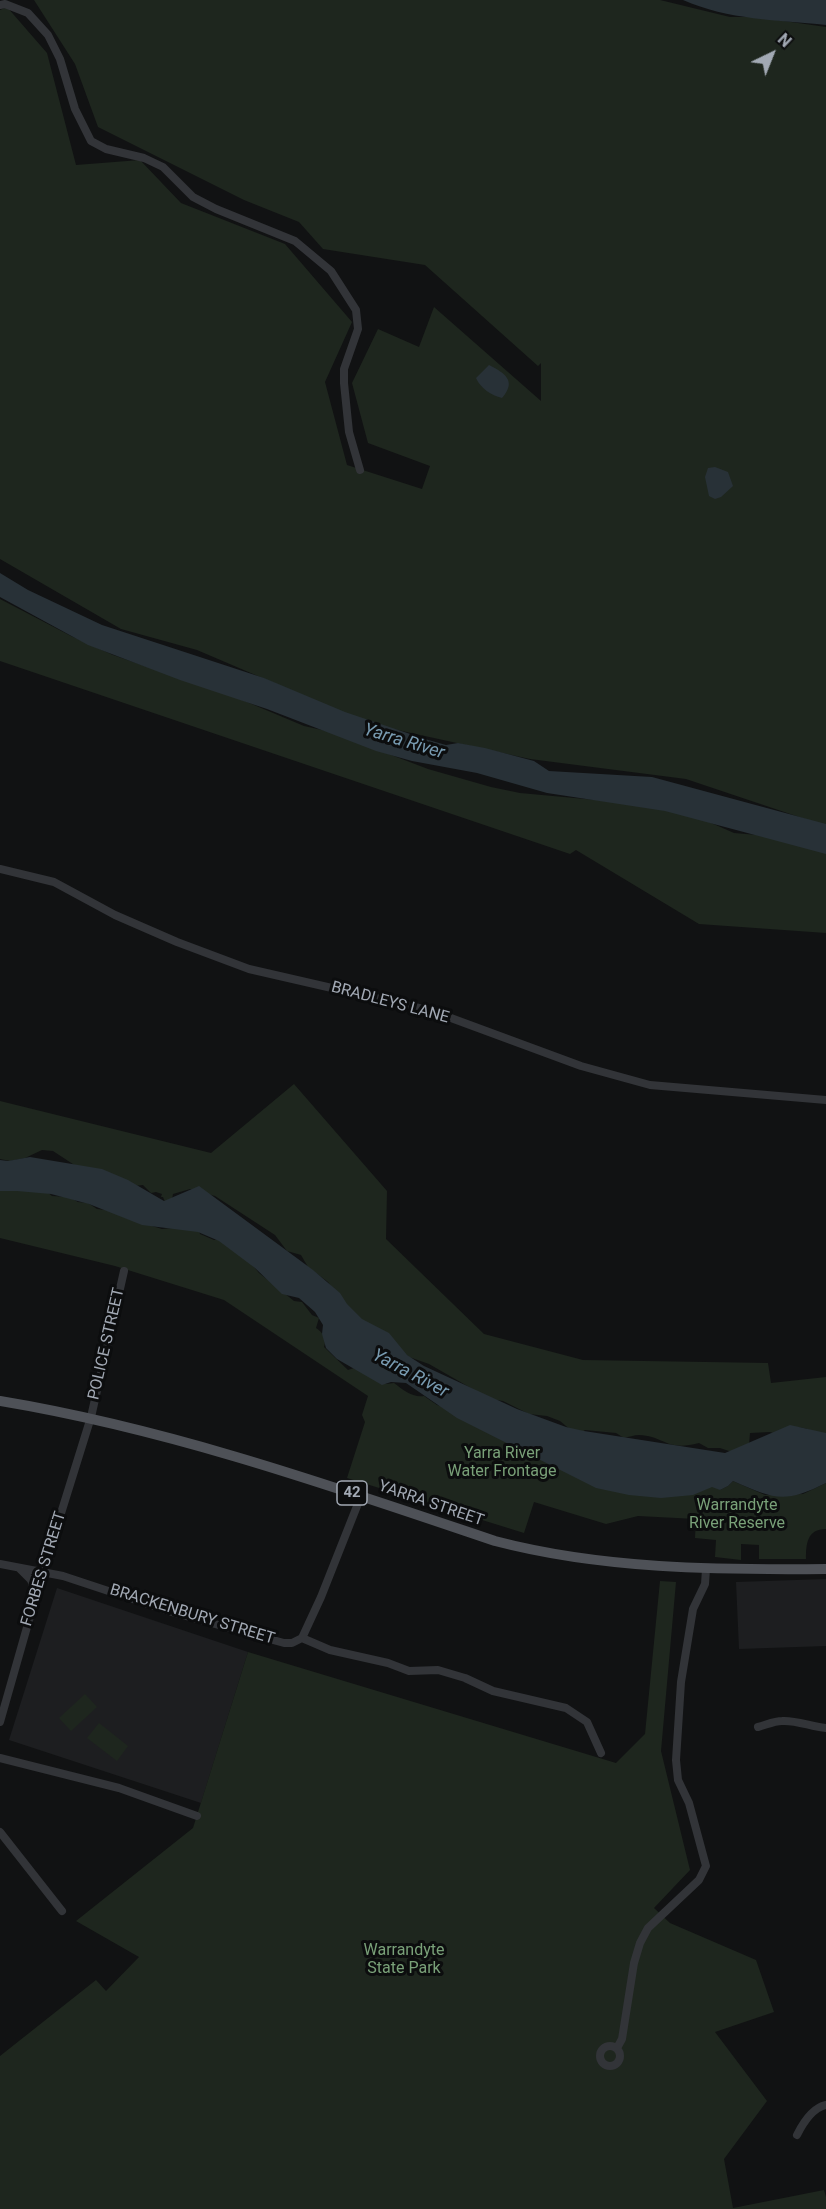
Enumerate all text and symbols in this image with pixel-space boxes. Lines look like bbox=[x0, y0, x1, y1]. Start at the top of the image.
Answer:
north arrow bbox=[742, 24, 802, 84]
text: N bbox=[774, 30, 795, 51]
water label: Yarra River bbox=[361, 720, 447, 764]
street label: BRADLEYS LANE bbox=[329, 978, 451, 1028]
street label: POLICE STREET bbox=[85, 1286, 129, 1402]
water label: Yarra River bbox=[368, 1345, 452, 1403]
park label: Yarra River Water Frontage bbox=[447, 1444, 557, 1482]
street label: YARRA STREET bbox=[376, 1477, 486, 1531]
road number: 42 bbox=[337, 1481, 367, 1505]
park label: Warrandyte River Reserve bbox=[689, 1496, 785, 1534]
street label: FORBES STREET bbox=[17, 1509, 71, 1629]
street label: BRACKENBURY STREET bbox=[107, 1581, 277, 1649]
park label: Warrandyte State Park bbox=[363, 1941, 445, 1979]

